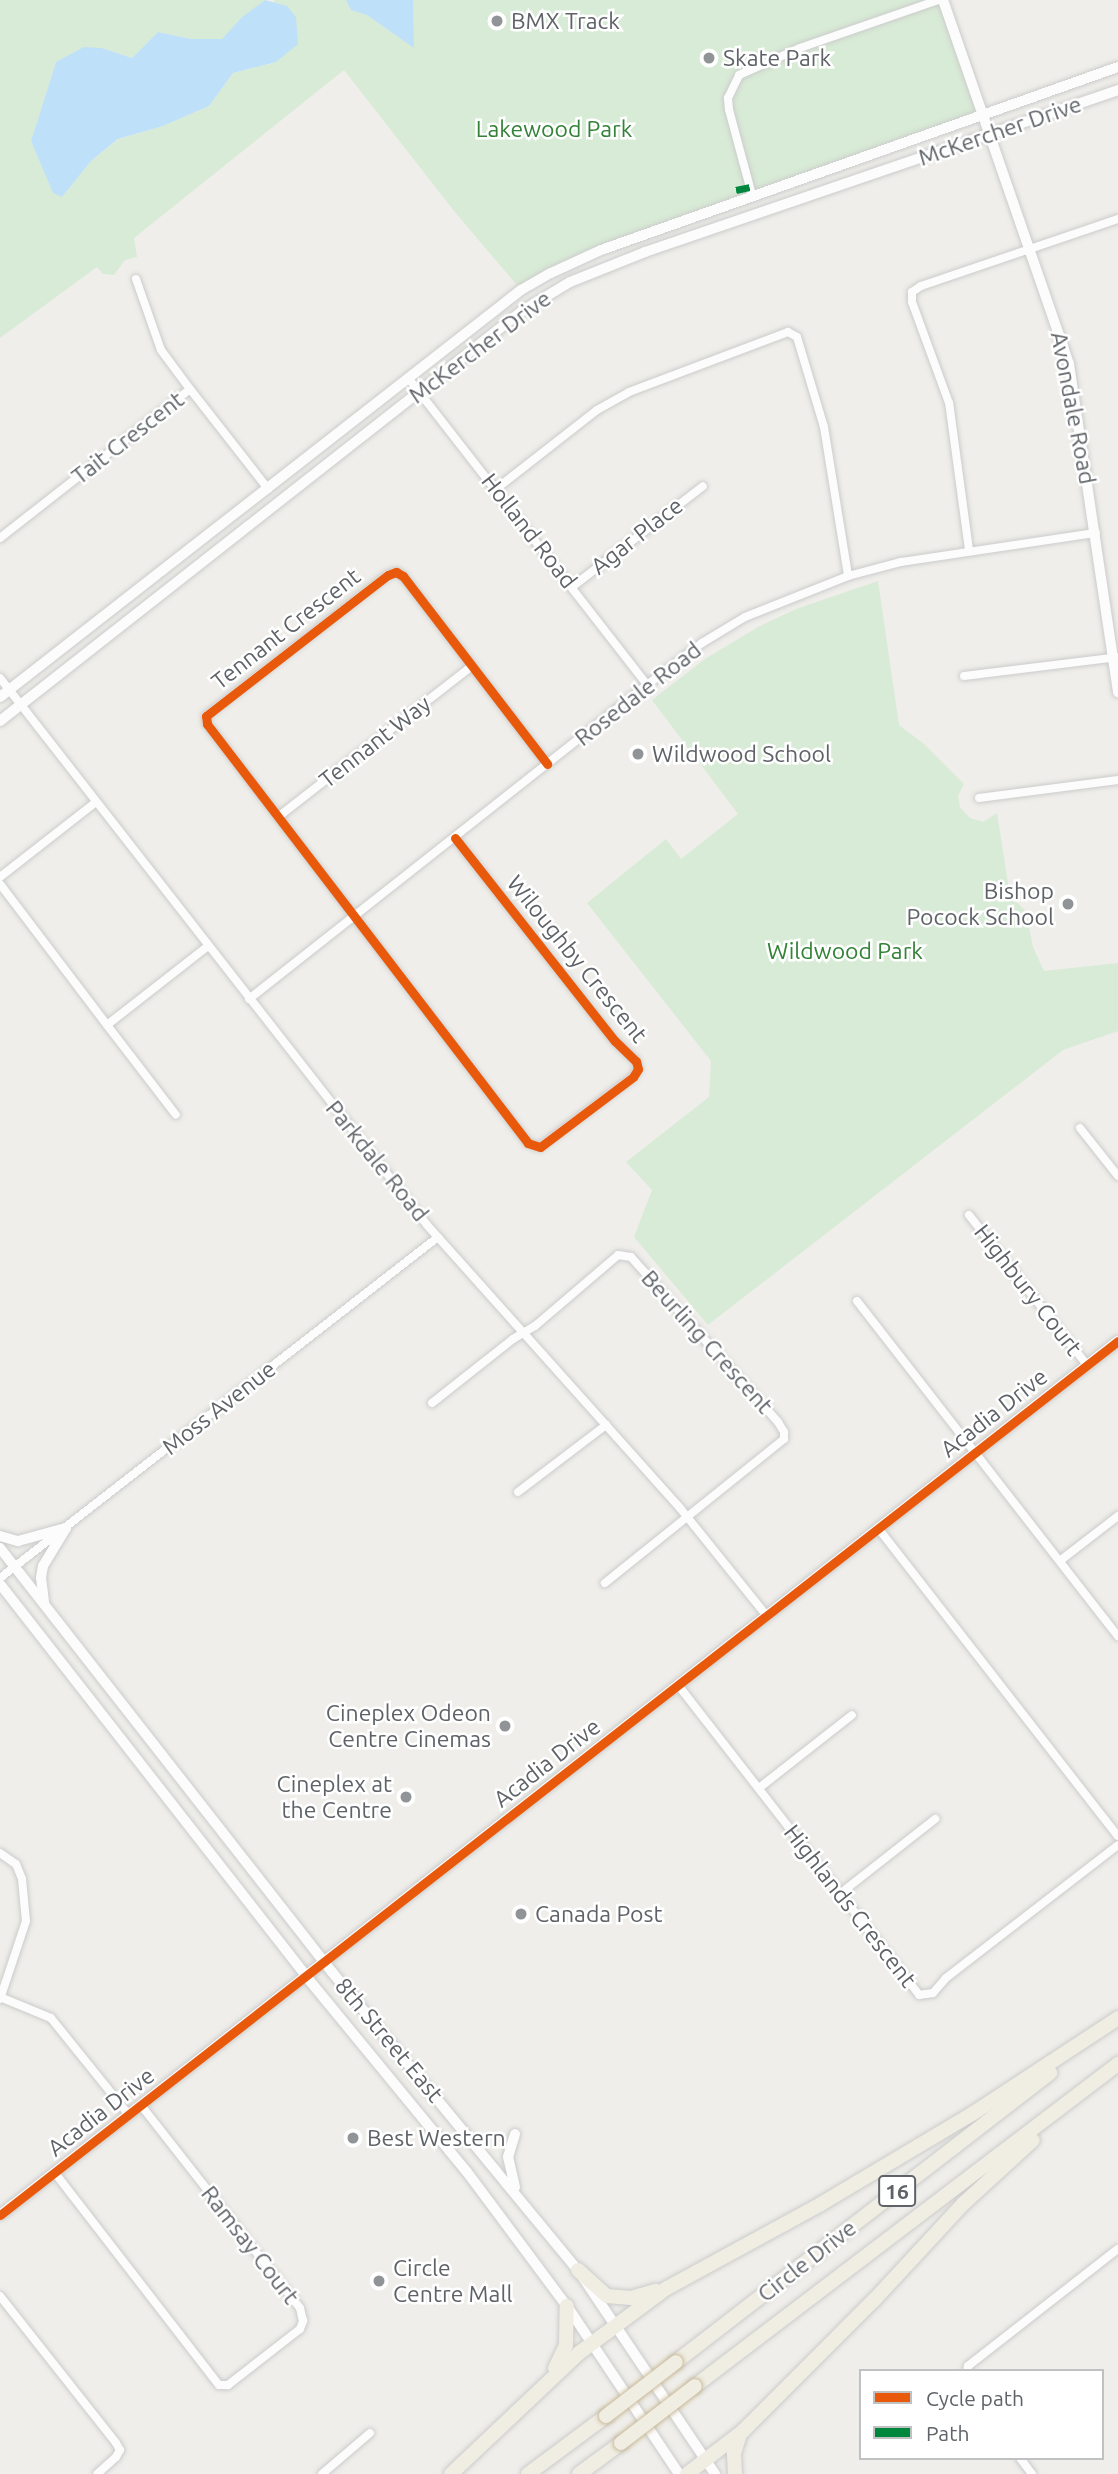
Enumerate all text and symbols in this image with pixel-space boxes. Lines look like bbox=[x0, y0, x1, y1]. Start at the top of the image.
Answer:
place label: BMX Track bbox=[511, 7, 620, 35]
marker: BMX Track bbox=[489, 13, 505, 29]
place label: Skate Park bbox=[723, 44, 831, 72]
marker: Skate Park bbox=[701, 50, 717, 66]
street label: McKercher Drive bbox=[915, 90, 1085, 172]
park label: Lakewood Park bbox=[476, 115, 632, 143]
street label: McKercher Drive bbox=[404, 285, 556, 409]
street label: Avondale Road bbox=[1045, 329, 1101, 487]
street label: Tait Crescent bbox=[66, 386, 190, 490]
street label: Holland Road bbox=[476, 468, 582, 594]
street label: Agar Place bbox=[586, 492, 688, 580]
street label: Tennant Crescent bbox=[206, 562, 366, 696]
street label: Rosedale Road bbox=[569, 636, 707, 752]
street label: Tennant Way bbox=[314, 690, 436, 794]
place label: Wildwood School bbox=[652, 740, 831, 768]
marker: Wildwood School bbox=[630, 746, 646, 762]
street label: Wiloughby Crescent bbox=[501, 870, 653, 1048]
place label: Bishop Pocock School bbox=[907, 877, 1054, 931]
marker: Bishop Pocock School bbox=[1060, 896, 1076, 912]
park label: Wildwood Park bbox=[767, 937, 923, 965]
street label: Parkdale Road bbox=[320, 1095, 434, 1227]
street label: Highbury Court bbox=[968, 1219, 1088, 1361]
street label: Beurling Crescent bbox=[635, 1265, 779, 1419]
street label: Moss Avenue bbox=[157, 1355, 281, 1461]
street label: Acadia Drive bbox=[935, 1363, 1053, 1463]
place label: Cineplex Odeon Centre Cinemas bbox=[326, 1699, 491, 1753]
street label: Acadia Drive bbox=[488, 1713, 606, 1813]
marker: Cineplex Odeon Centre Cinemas bbox=[497, 1718, 513, 1734]
place label: Cineplex at the Centre bbox=[277, 1770, 392, 1824]
marker: Cineplex at the Centre bbox=[398, 1789, 414, 1805]
street label: Highlands Crescent bbox=[778, 1819, 922, 1993]
place label: Canada Post bbox=[535, 1900, 662, 1928]
marker: Canada Post bbox=[513, 1906, 529, 1922]
street label: 8th Street East bbox=[329, 1972, 449, 2108]
street label: Acadia Drive bbox=[42, 2062, 160, 2162]
place label: Best Western bbox=[367, 2124, 506, 2152]
marker: Best Western bbox=[345, 2130, 361, 2146]
road number: 16 bbox=[878, 2174, 916, 2208]
street label: Ramsay Court bbox=[195, 2180, 305, 2310]
street label: Circle Drive bbox=[752, 2214, 862, 2308]
place label: Circle Centre Mall bbox=[393, 2254, 512, 2308]
marker: Circle Centre Mall bbox=[371, 2273, 387, 2289]
legend bbox=[859, 2369, 1104, 2460]
text: Cycle path bbox=[926, 2386, 1024, 2410]
text: Path bbox=[926, 2421, 969, 2445]

